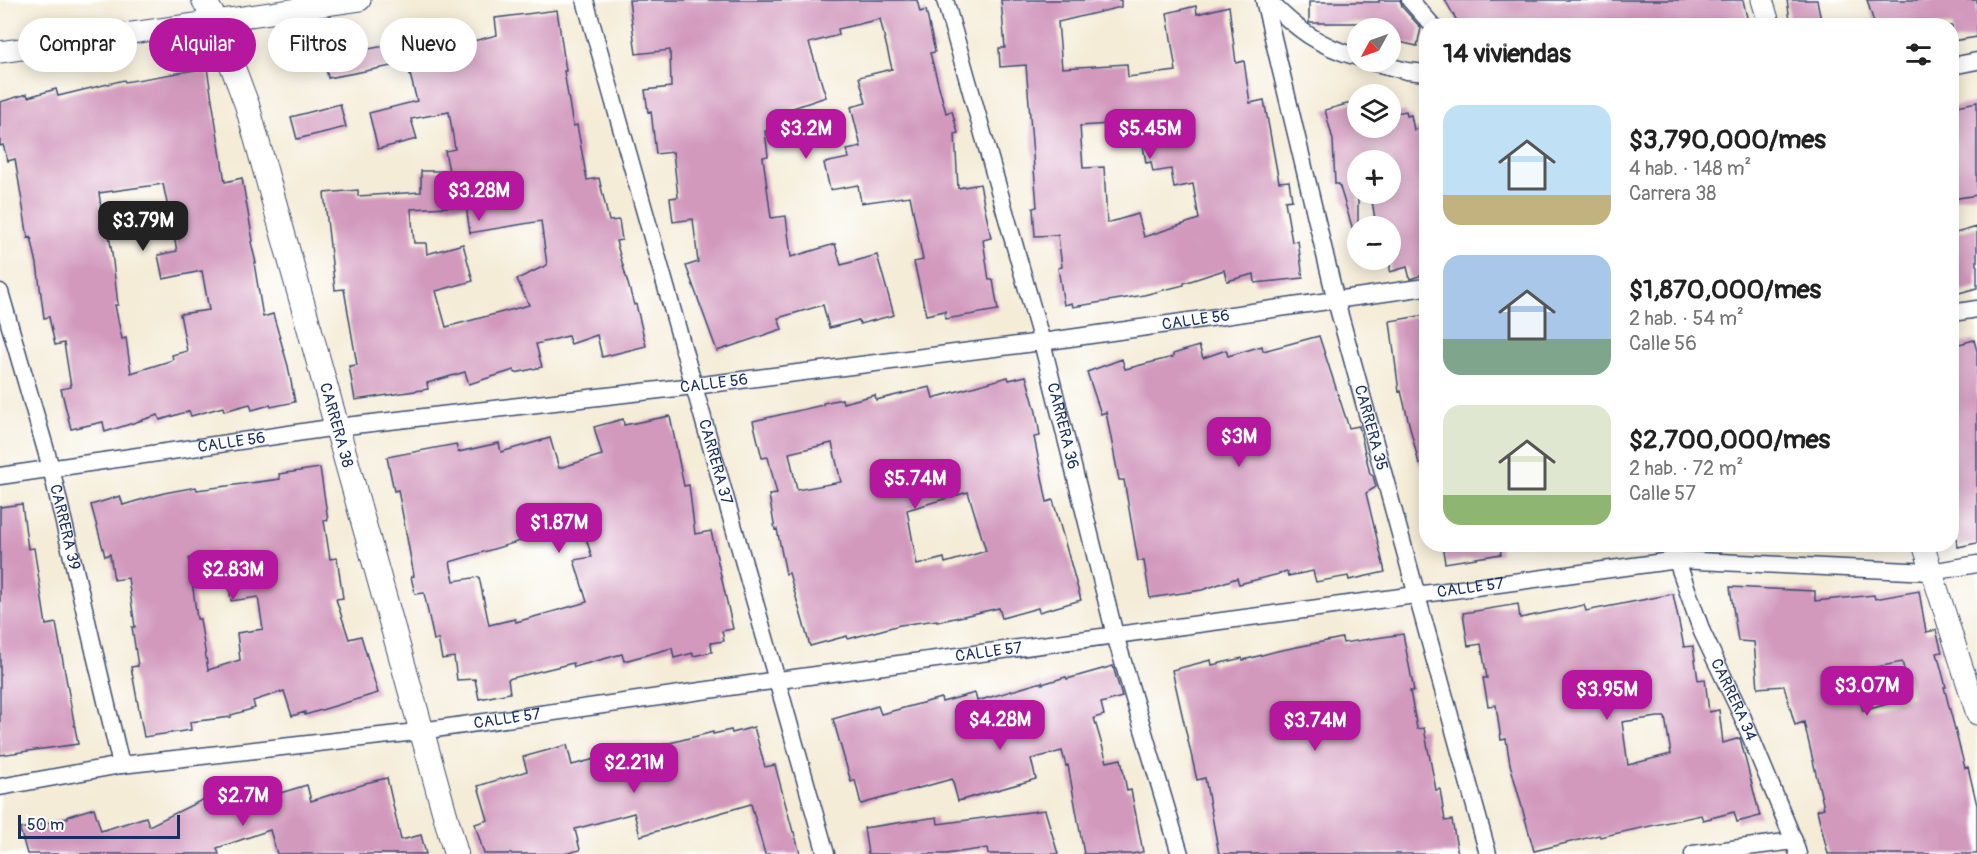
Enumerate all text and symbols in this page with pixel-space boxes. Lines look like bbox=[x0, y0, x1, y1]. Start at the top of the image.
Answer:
chip: Comprar bbox=[18, 18, 137, 72]
chip: Alquilar bbox=[149, 18, 256, 72]
chip: Filtros bbox=[268, 18, 368, 72]
chip: Nuevo bbox=[380, 18, 477, 72]
north arrow bbox=[1347, 18, 1401, 72]
map controls bbox=[1347, 18, 1401, 270]
text: 14 viviendas bbox=[1443, 38, 1571, 70]
icon: filters bbox=[1902, 38, 1935, 71]
button: layers bbox=[1347, 84, 1401, 138]
pin: $3.2M bbox=[764, 109, 848, 160]
pin: $5.45M bbox=[1101, 109, 1199, 160]
text: $3.2M bbox=[780, 116, 832, 141]
text: $5.45M bbox=[1119, 116, 1181, 141]
text: $3,790,000/mes bbox=[1629, 124, 1826, 156]
icon: home bbox=[1491, 129, 1563, 201]
button: + bbox=[1347, 150, 1401, 204]
text: 4 hab. · 148 m² bbox=[1629, 156, 1751, 181]
pin: $3.28M bbox=[430, 171, 528, 222]
text: $3.28M bbox=[448, 178, 510, 203]
text: Carrera 38 bbox=[1629, 181, 1716, 206]
pin: $3.79M bbox=[94, 201, 192, 252]
text: $3.79M bbox=[112, 208, 174, 233]
button: − bbox=[1347, 216, 1401, 270]
text: $1,870,000/mes bbox=[1629, 274, 1821, 306]
icon: home bbox=[1491, 279, 1563, 351]
street label: CALLE 56 bbox=[1161, 305, 1231, 335]
text: 2 hab. · 54 m² bbox=[1629, 306, 1744, 331]
text: Calle 56 bbox=[1629, 331, 1697, 356]
street label: CALLE 56 bbox=[679, 369, 749, 398]
street label: CARRERA 38 bbox=[315, 380, 358, 470]
street label: CARRERA 36 bbox=[1043, 381, 1083, 471]
street label: CARRERA 35 bbox=[1350, 383, 1392, 473]
street label: CARRERA 37 bbox=[694, 417, 737, 507]
pin: $3M bbox=[1210, 417, 1268, 468]
text: $3M bbox=[1221, 424, 1257, 449]
text: $2,700,000/mes bbox=[1629, 424, 1830, 456]
street label: CALLE 56 bbox=[196, 428, 267, 457]
icon: home bbox=[1491, 429, 1563, 501]
text: 2 hab. · 72 m² bbox=[1629, 456, 1743, 481]
pin: $5.74M bbox=[866, 459, 964, 510]
text: $5.74M bbox=[884, 466, 946, 491]
text: Calle 57 bbox=[1629, 481, 1696, 506]
street label: CARRERA 39 bbox=[45, 482, 85, 572]
pin: $1.87M bbox=[510, 503, 608, 554]
text: $1.87M bbox=[530, 510, 588, 535]
pin: $2.83M bbox=[184, 550, 282, 601]
text: $2.83M bbox=[202, 557, 264, 582]
street label: CALLE 57 bbox=[1436, 573, 1506, 602]
street label: CALLE 57 bbox=[954, 638, 1024, 666]
street label: CARRERA 34 bbox=[1706, 655, 1761, 744]
pin: $3.07M bbox=[1818, 666, 1916, 717]
pin: $3.95M bbox=[1558, 670, 1656, 721]
text: $3.07M bbox=[1834, 673, 1900, 698]
text: $3.95M bbox=[1576, 677, 1638, 702]
pin: $4.28M bbox=[951, 700, 1049, 751]
pin: $3.74M bbox=[1266, 701, 1364, 752]
street label: CALLE 57 bbox=[472, 704, 542, 733]
text: $4.28M bbox=[969, 707, 1031, 732]
text: $3.74M bbox=[1284, 708, 1346, 733]
pin: $2.21M bbox=[585, 743, 683, 794]
text: $2.21M bbox=[604, 750, 664, 775]
pin: $2.7M bbox=[201, 776, 285, 827]
text: $2.7M bbox=[217, 783, 269, 808]
scale bar bbox=[18, 812, 180, 840]
text: 50 m bbox=[27, 815, 64, 835]

